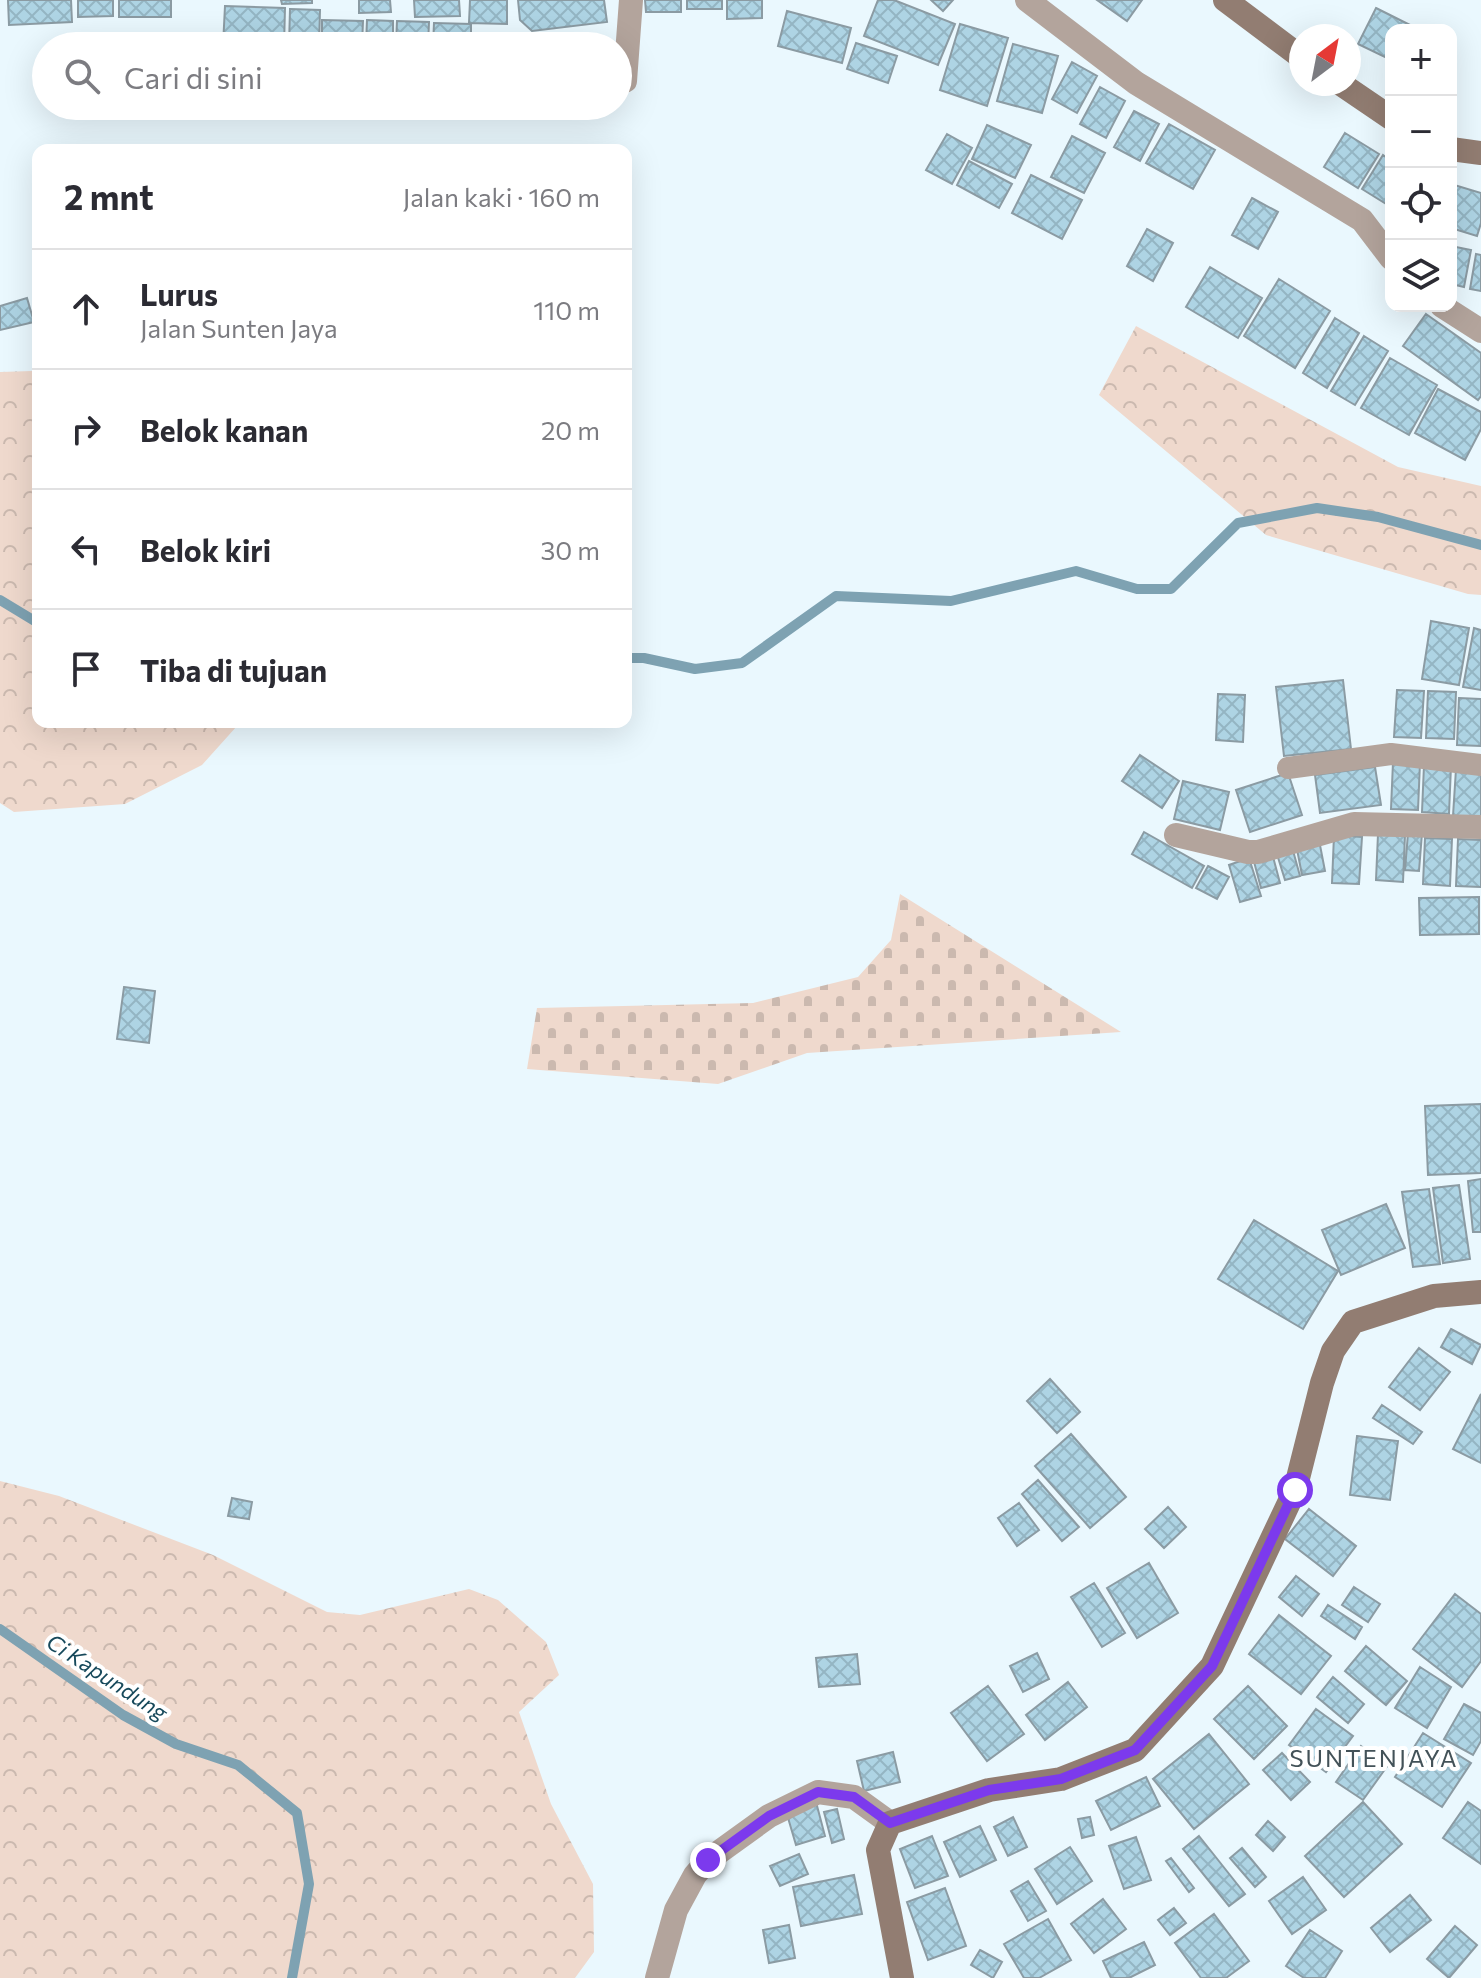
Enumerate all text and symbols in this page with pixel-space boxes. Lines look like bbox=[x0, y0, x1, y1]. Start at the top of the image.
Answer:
north arrow bbox=[1289, 24, 1361, 96]
map controls bbox=[1385, 24, 1457, 312]
button: + bbox=[1385, 24, 1457, 96]
search box bbox=[32, 32, 632, 120]
icon: search bbox=[60, 54, 104, 98]
text: Cari di sini bbox=[124, 58, 263, 95]
button: − bbox=[1385, 96, 1457, 168]
button: locate bbox=[1385, 168, 1457, 240]
text: 2 mnt bbox=[64, 175, 154, 217]
text: Jalan kaki · 160 m bbox=[403, 181, 600, 212]
button: layers bbox=[1385, 240, 1457, 312]
text: Lurus bbox=[140, 275, 218, 312]
icon: ahead bbox=[64, 287, 108, 331]
text: 110 m bbox=[533, 294, 600, 325]
text: Jalan Sunten Jaya bbox=[140, 312, 338, 343]
icon: right bbox=[64, 407, 108, 451]
text: Belok kanan bbox=[140, 411, 308, 448]
text: 20 m bbox=[541, 414, 600, 445]
icon: left bbox=[64, 527, 108, 571]
text: Belok kiri bbox=[140, 531, 271, 568]
text: 30 m bbox=[541, 534, 600, 565]
icon: arrive bbox=[64, 647, 108, 691]
text: Tiba di tujuan bbox=[140, 651, 327, 688]
route start bbox=[1277, 1472, 1313, 1508]
water label: Ci Kapundung bbox=[42, 1627, 174, 1726]
district label: SUNTENJAYA bbox=[1290, 1743, 1458, 1772]
route end bbox=[690, 1842, 726, 1878]

